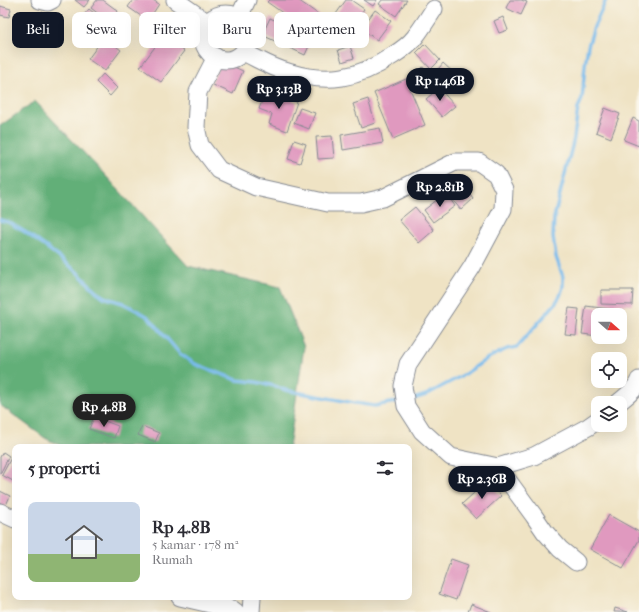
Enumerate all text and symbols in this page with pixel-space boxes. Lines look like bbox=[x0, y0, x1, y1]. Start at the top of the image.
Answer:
chip: Beli bbox=[12, 12, 64, 48]
chip: Sewa bbox=[72, 12, 131, 48]
chip: Filter bbox=[139, 12, 200, 48]
chip: Baru bbox=[208, 12, 266, 48]
chip: Apartemen bbox=[274, 12, 369, 48]
pin: Rp 1.46B bbox=[399, 68, 481, 102]
text: Rp 1.46B bbox=[415, 73, 465, 88]
pin: Rp 3.13B bbox=[238, 76, 320, 110]
text: Rp 3.13B bbox=[256, 81, 302, 96]
pin: Rp 2.81B bbox=[399, 174, 481, 208]
text: Rp 2.81B bbox=[416, 179, 464, 194]
north arrow bbox=[591, 308, 627, 344]
map controls bbox=[591, 308, 627, 432]
button: locate bbox=[591, 352, 627, 388]
pin: Rp 4.8B bbox=[67, 394, 141, 428]
button: layers bbox=[591, 396, 627, 432]
text: Rp 4.8B bbox=[82, 399, 126, 414]
icon: filters bbox=[374, 457, 396, 479]
text: 5 properti bbox=[28, 458, 100, 478]
pin: Rp 2.36B bbox=[441, 466, 523, 500]
text: Rp 2.36B bbox=[457, 471, 507, 486]
text: Rp 4.8B bbox=[152, 517, 211, 537]
icon: home bbox=[60, 518, 108, 566]
text: 5 kamar · 178 m² bbox=[152, 537, 238, 552]
text: Rumah bbox=[152, 552, 193, 567]

